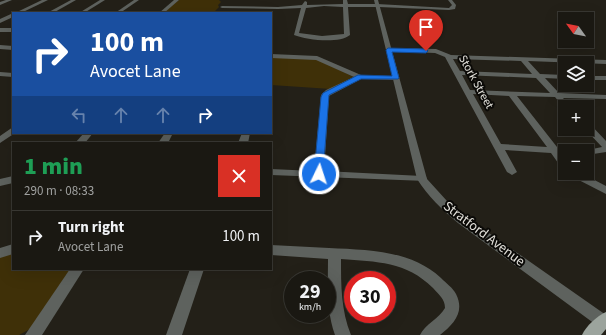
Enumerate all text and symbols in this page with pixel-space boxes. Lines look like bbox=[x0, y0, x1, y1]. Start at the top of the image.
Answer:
pin bbox=[409, 10, 443, 51]
north arrow bbox=[558, 12, 594, 48]
map controls bbox=[558, 12, 594, 180]
icon: arrive bbox=[415, 16, 437, 38]
text: 100 m bbox=[90, 22, 164, 62]
icon: right bbox=[24, 28, 76, 80]
street label: Stork Street bbox=[454, 52, 498, 112]
button: layers bbox=[558, 56, 594, 92]
text: Avocet Lane bbox=[90, 59, 181, 84]
button: + bbox=[558, 100, 594, 136]
icon: left bbox=[68, 104, 90, 126]
icon: ahead bbox=[110, 104, 132, 126]
icon: ahead bbox=[152, 104, 174, 126]
icon: right bbox=[194, 104, 216, 126]
button: − bbox=[558, 144, 594, 180]
text: 1 min bbox=[24, 149, 83, 184]
position arrow bbox=[298, 153, 340, 195]
button: close bbox=[218, 155, 260, 197]
text: 290 m · 08:33 bbox=[24, 182, 94, 200]
street label: Stratford Avenue bbox=[439, 197, 529, 271]
text: Turn right bbox=[58, 217, 124, 238]
icon: right bbox=[24, 226, 46, 248]
text: 100 m bbox=[222, 226, 260, 247]
text: Avocet Lane bbox=[58, 238, 123, 256]
speed limit sign: 30 bbox=[344, 271, 396, 323]
text: 29 bbox=[299, 278, 321, 306]
text: km/h bbox=[299, 300, 321, 314]

